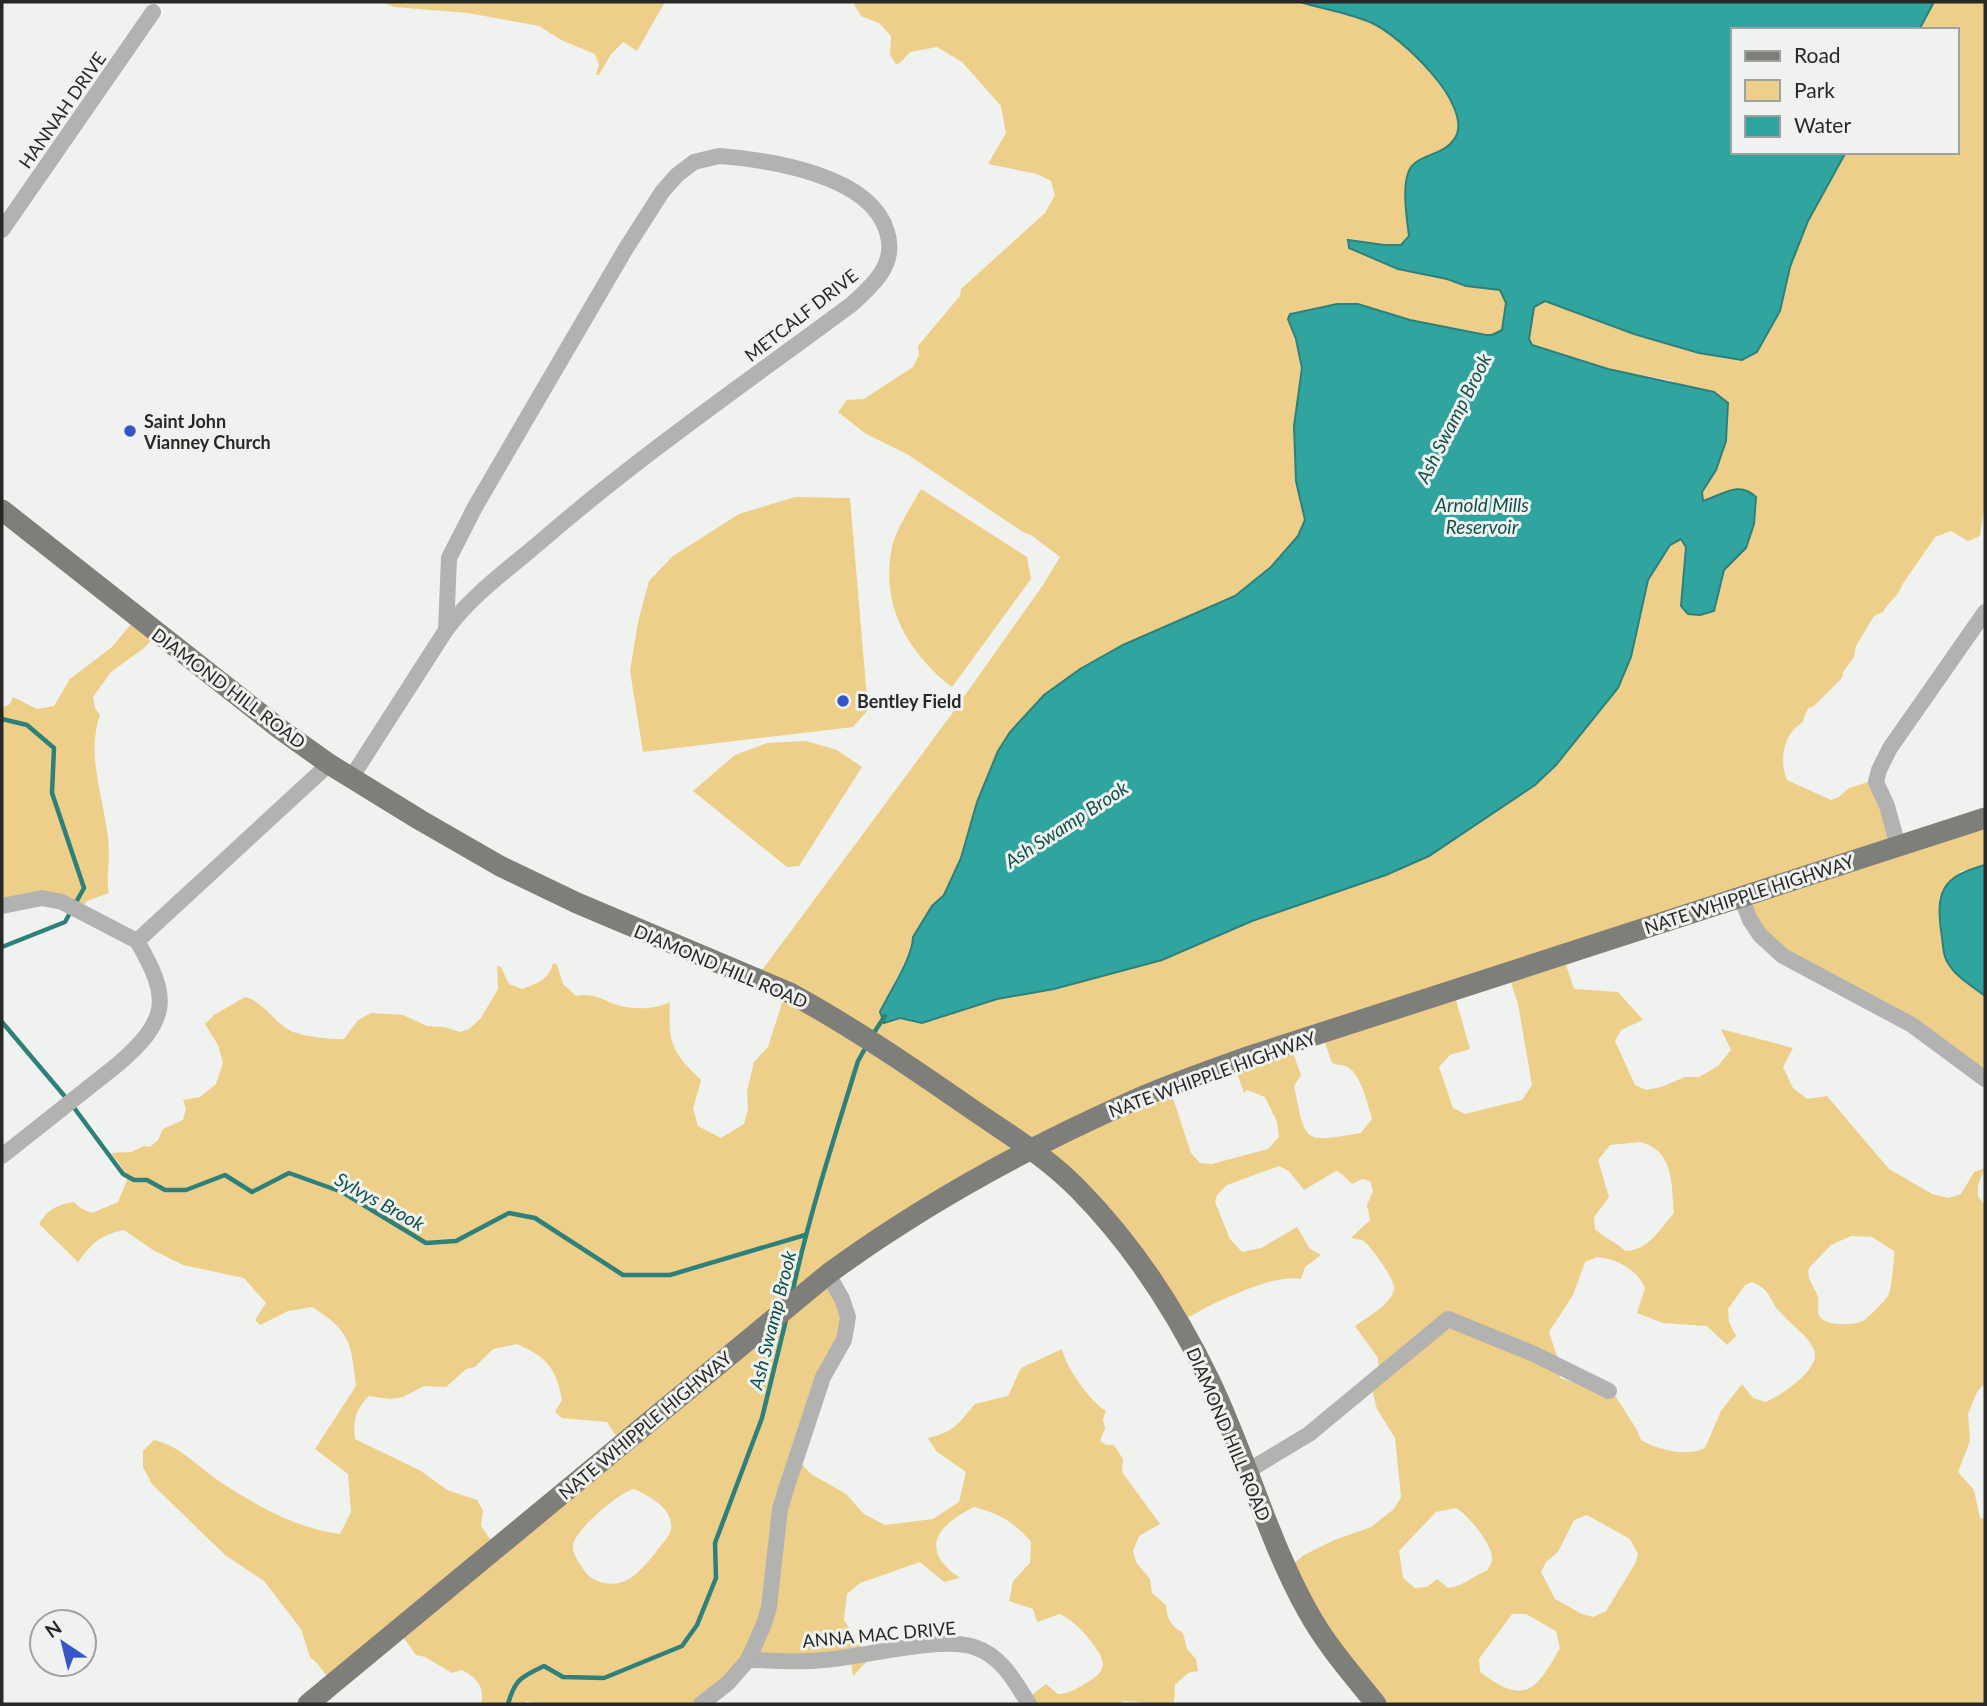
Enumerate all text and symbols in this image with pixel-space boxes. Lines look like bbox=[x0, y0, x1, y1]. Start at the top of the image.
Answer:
legend bbox=[1731, 28, 1959, 154]
text: Road bbox=[1794, 42, 1841, 67]
street label: HANNAH DRIVE bbox=[14, 48, 110, 172]
text: Park bbox=[1794, 77, 1835, 102]
text: Water bbox=[1794, 112, 1851, 137]
street label: METCALF DRIVE bbox=[740, 264, 862, 366]
water label: Ash Swamp Brook bbox=[1410, 349, 1496, 487]
place label: Saint John Vianney Church bbox=[143, 410, 271, 453]
marker: Saint John Vianney Church bbox=[122, 423, 138, 439]
water label: Arnold Mills Reservoir bbox=[1434, 493, 1529, 538]
street label: DIAMOND HILL ROAD bbox=[148, 623, 310, 753]
place label: Bentley Field bbox=[857, 690, 961, 712]
marker: Bentley Field bbox=[835, 693, 851, 709]
water label: Ash Swamp Brook bbox=[999, 775, 1133, 873]
street label: NATE WHIPPLE HIGHWAY bbox=[1641, 849, 1857, 938]
street label: DIAMOND HILL ROAD bbox=[631, 919, 811, 1013]
street label: NATE WHIPPLE HIGHWAY bbox=[1105, 1026, 1319, 1122]
water label: Sylvys Brook bbox=[331, 1167, 430, 1235]
water label: Ash Swamp Brook bbox=[743, 1247, 801, 1393]
street label: DIAMOND HILL ROAD bbox=[1182, 1344, 1276, 1524]
street label: NATE WHIPPLE HIGHWAY bbox=[554, 1346, 737, 1504]
north arrow bbox=[28, 1608, 98, 1678]
text: N bbox=[40, 1615, 66, 1642]
street label: ANNA MAC DRIVE bbox=[802, 1616, 956, 1652]

